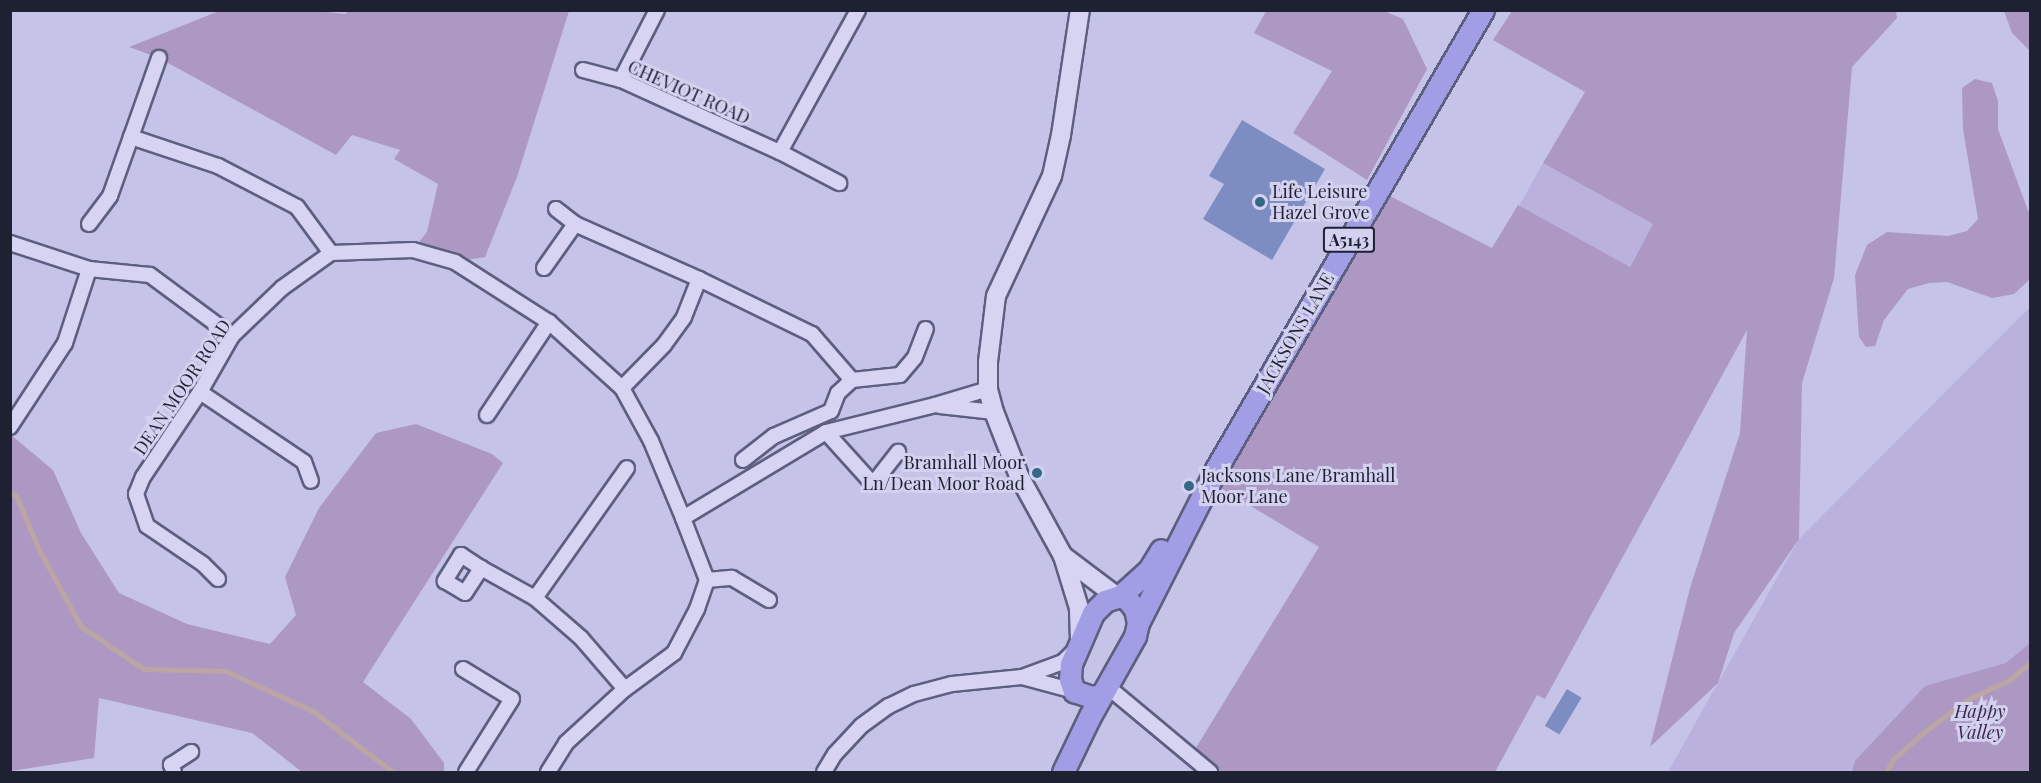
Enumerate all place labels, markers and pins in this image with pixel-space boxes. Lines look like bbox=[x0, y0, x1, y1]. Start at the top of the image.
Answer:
place label: Life Leisure Hazel Grove bbox=[1272, 181, 1370, 224]
marker: Life Leisure Hazel Grove bbox=[1253, 195, 1267, 209]
place label: Bramhall Moor Ln/Dean Moor Road bbox=[862, 452, 1025, 494]
place label: Jacksons Lane/Bramhall Moor Lane bbox=[1201, 465, 1395, 508]
marker: Bramhall Moor Ln/Dean Moor Road bbox=[1030, 466, 1044, 480]
marker: Jacksons Lane/Bramhall Moor Lane bbox=[1182, 479, 1196, 493]

